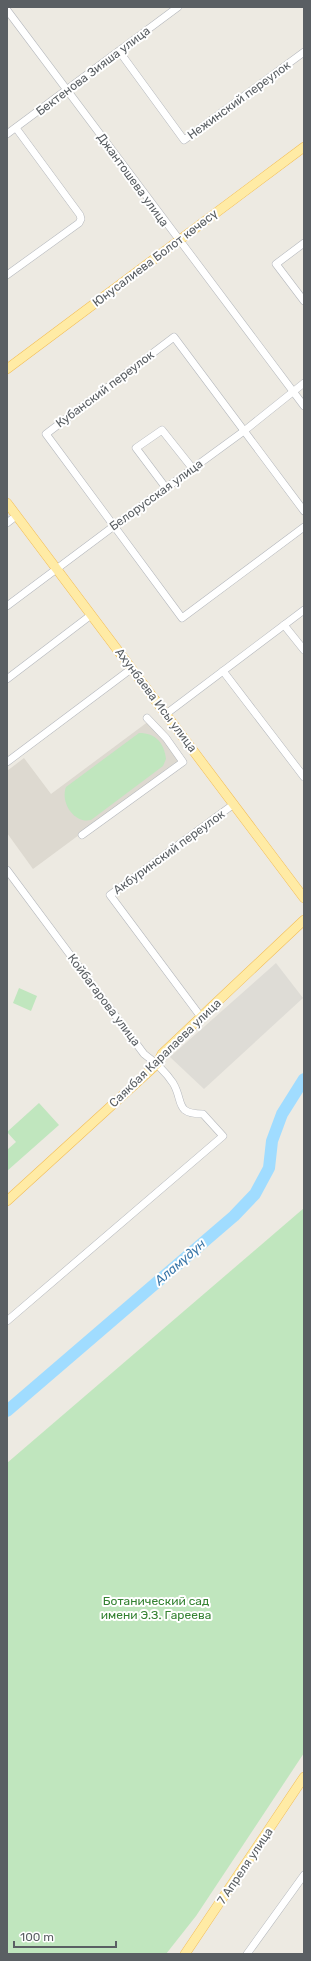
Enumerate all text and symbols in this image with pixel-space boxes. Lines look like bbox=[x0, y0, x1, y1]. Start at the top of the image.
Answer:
street label: Бектенова Зияша улица bbox=[33, 24, 153, 118]
street label: Нежинский переулок bbox=[185, 58, 294, 142]
street label: Джантошева улица bbox=[94, 131, 172, 229]
street label: Юнусалиева Болот көчөсү bbox=[90, 206, 221, 310]
street label: Кубанский переулок bbox=[53, 347, 157, 430]
street label: Белорусская улица bbox=[107, 456, 205, 534]
street label: Ахунбаева Исы улица bbox=[112, 645, 200, 755]
street label: Акбуринский переулок bbox=[111, 807, 228, 897]
street label: Койбагарова улица bbox=[65, 951, 143, 1049]
street label: Саякбая Каралаева улица bbox=[106, 996, 224, 1110]
water label: Аламүдүн bbox=[151, 1236, 208, 1289]
park label: Ботанический сад имени Э.З. Гареева bbox=[101, 1594, 211, 1622]
street label: 7 Апреля улица bbox=[214, 1825, 276, 1907]
scale bar bbox=[14, 1923, 116, 1949]
text: 100 m bbox=[20, 1930, 54, 1944]

